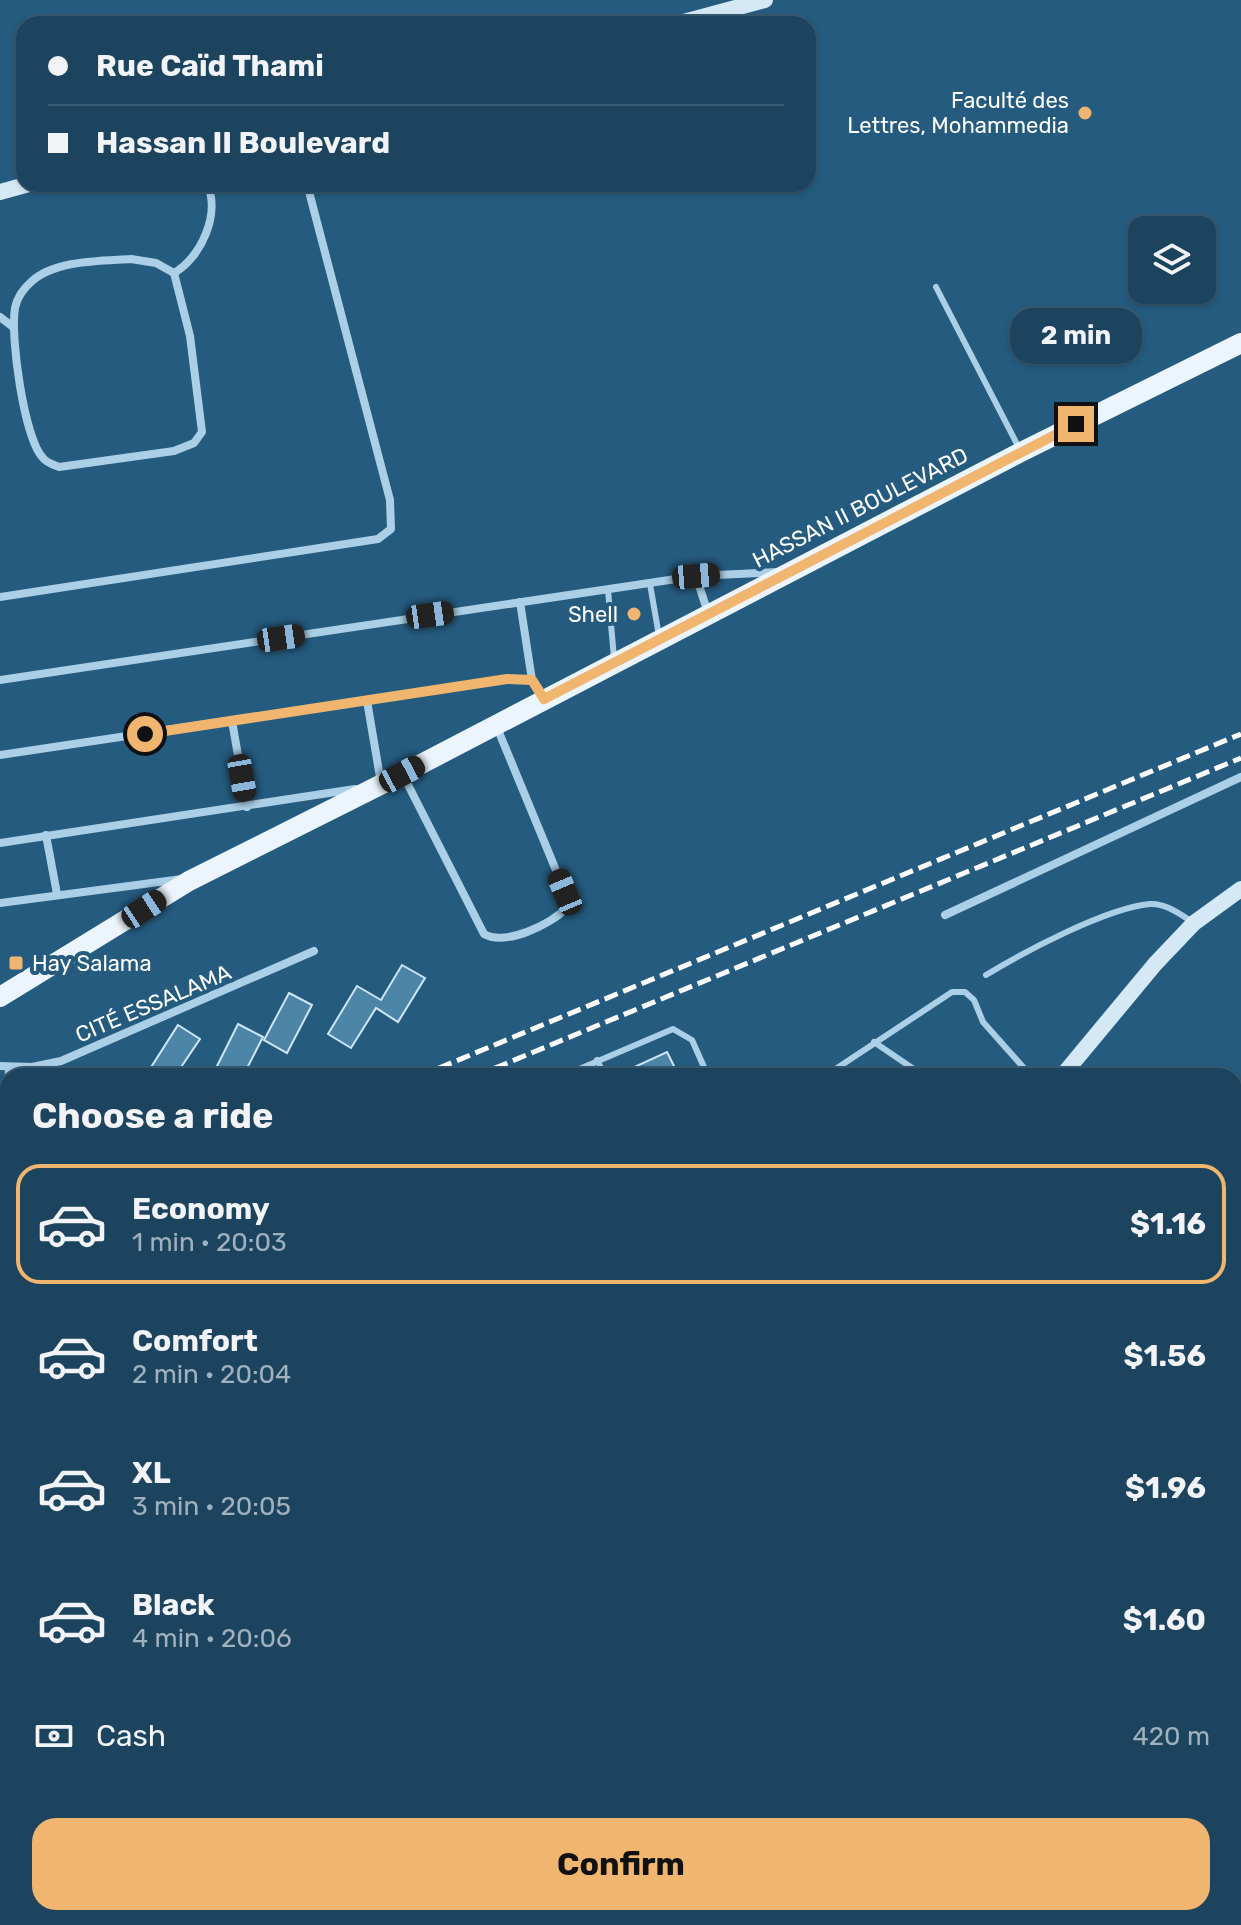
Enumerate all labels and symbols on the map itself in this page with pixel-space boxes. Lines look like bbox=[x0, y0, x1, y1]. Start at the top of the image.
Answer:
place label: Faculté des Lettres, Mohammedia bbox=[847, 87, 1069, 139]
marker: Faculté des Lettres, Mohammedia bbox=[1076, 104, 1094, 122]
callout: 2 min bbox=[1010, 308, 1142, 364]
route end bbox=[1058, 406, 1094, 442]
street label: HASSAN II BOULEVARD bbox=[748, 441, 973, 574]
car bbox=[671, 562, 721, 590]
car bbox=[405, 600, 455, 630]
place label: Shell bbox=[568, 601, 618, 628]
marker: Shell bbox=[625, 605, 643, 623]
car bbox=[256, 623, 306, 653]
route start bbox=[127, 716, 163, 752]
car bbox=[226, 752, 258, 804]
car bbox=[375, 752, 429, 796]
car bbox=[545, 865, 585, 919]
car bbox=[117, 886, 171, 932]
place label: Hay Salama bbox=[32, 950, 152, 977]
marker: Hay Salama bbox=[7, 954, 25, 972]
street label: CITÉ ESSALAMA bbox=[71, 958, 235, 1048]

